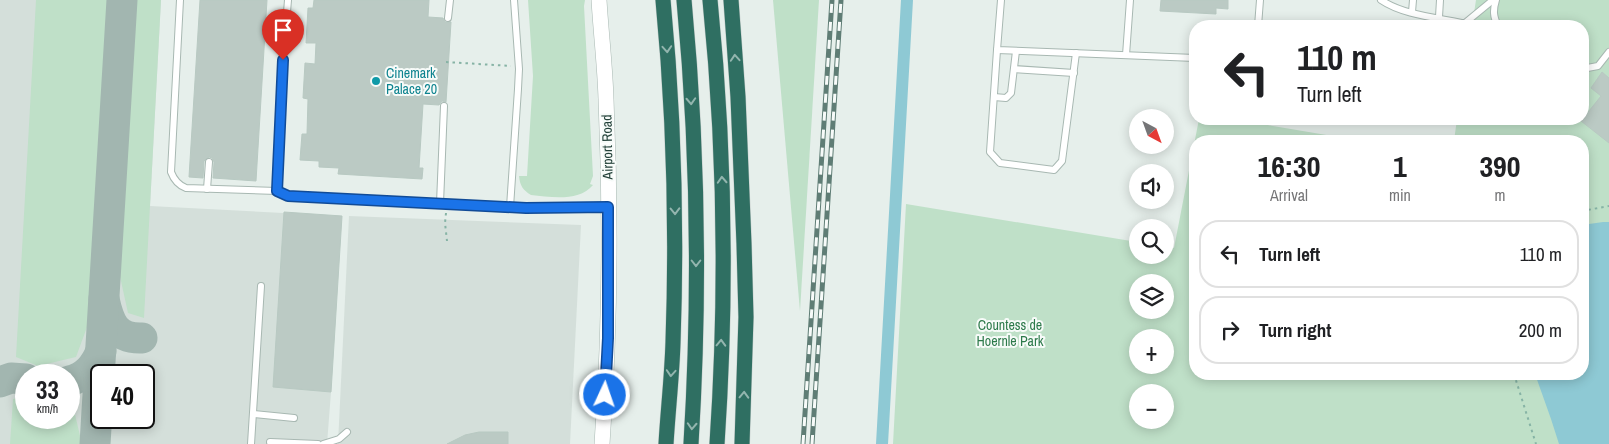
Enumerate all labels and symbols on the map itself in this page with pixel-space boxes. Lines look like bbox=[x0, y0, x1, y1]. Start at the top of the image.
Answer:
pin bbox=[262, 9, 304, 60]
one-way arrow bbox=[661, 45, 672, 53]
one-way arrow bbox=[730, 54, 741, 62]
place label: Cinemark Palace 20 bbox=[386, 64, 437, 98]
marker: Cinemark Palace 20 bbox=[370, 75, 382, 87]
one-way arrow bbox=[686, 97, 697, 105]
north arrow bbox=[1129, 109, 1174, 154]
street label: Airport Road bbox=[597, 114, 617, 181]
one-way arrow bbox=[717, 176, 728, 184]
one-way arrow bbox=[670, 208, 680, 215]
one-way arrow bbox=[691, 260, 701, 268]
park label: Countess de Hoernle Park bbox=[977, 316, 1044, 350]
one-way arrow bbox=[716, 339, 727, 347]
speed limit sign: 40 bbox=[90, 364, 155, 429]
position arrow bbox=[578, 368, 630, 420]
one-way arrow bbox=[666, 370, 677, 378]
one-way arrow bbox=[738, 391, 749, 399]
one-way arrow bbox=[686, 422, 697, 430]

